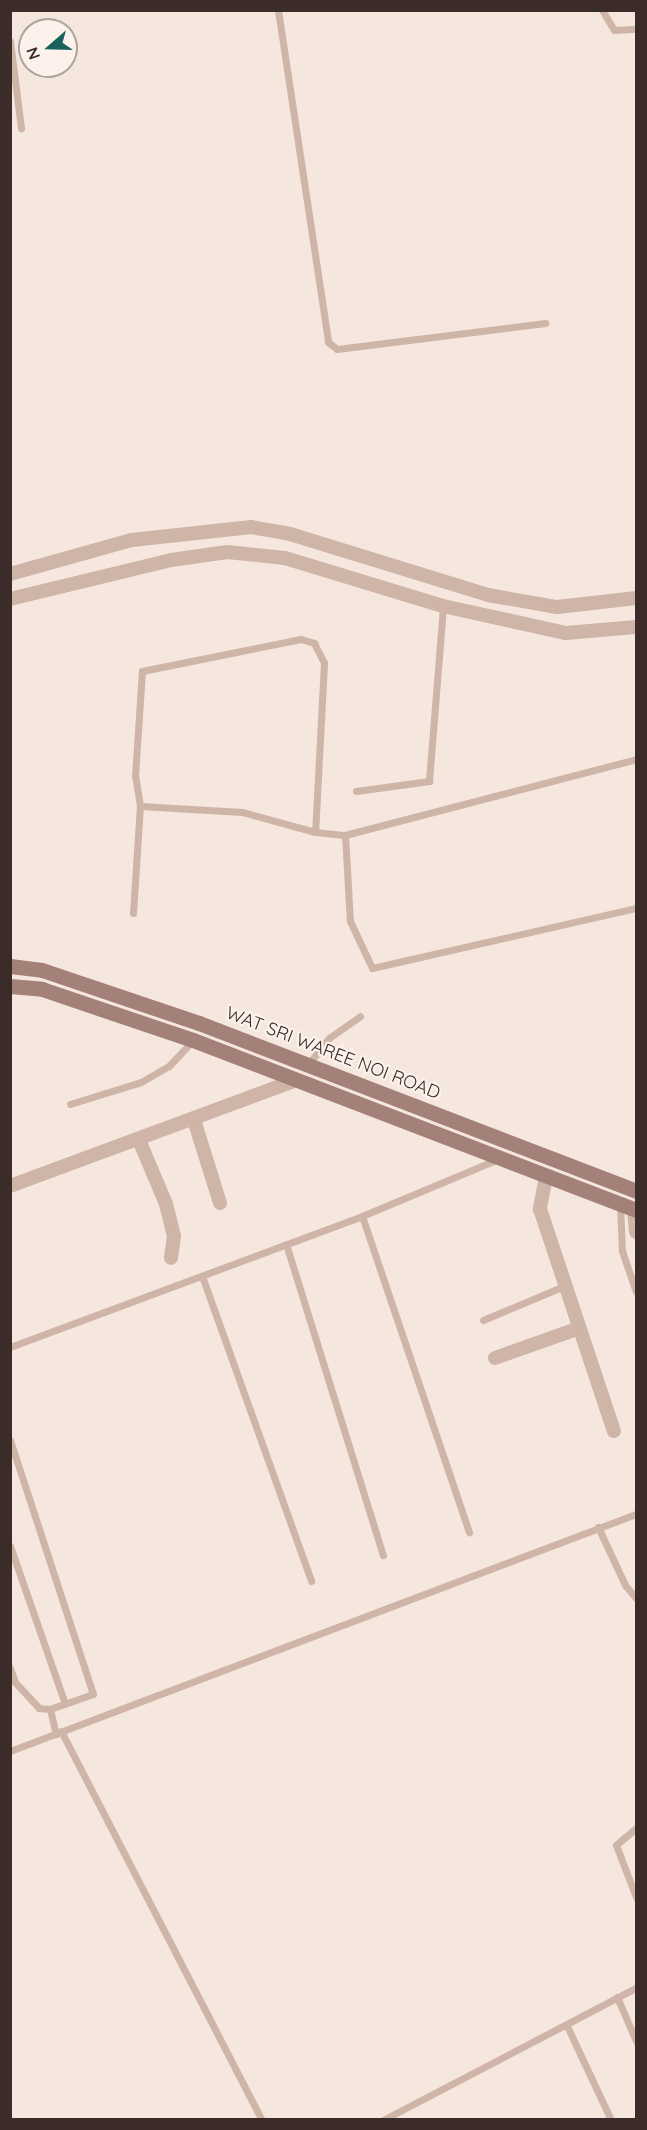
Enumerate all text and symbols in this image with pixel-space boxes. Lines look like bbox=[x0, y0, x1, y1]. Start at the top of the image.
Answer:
north arrow bbox=[18, 18, 78, 78]
text: N bbox=[22, 45, 44, 62]
street label: WAT SRI WAREE NOI ROAD bbox=[223, 1002, 443, 1104]

